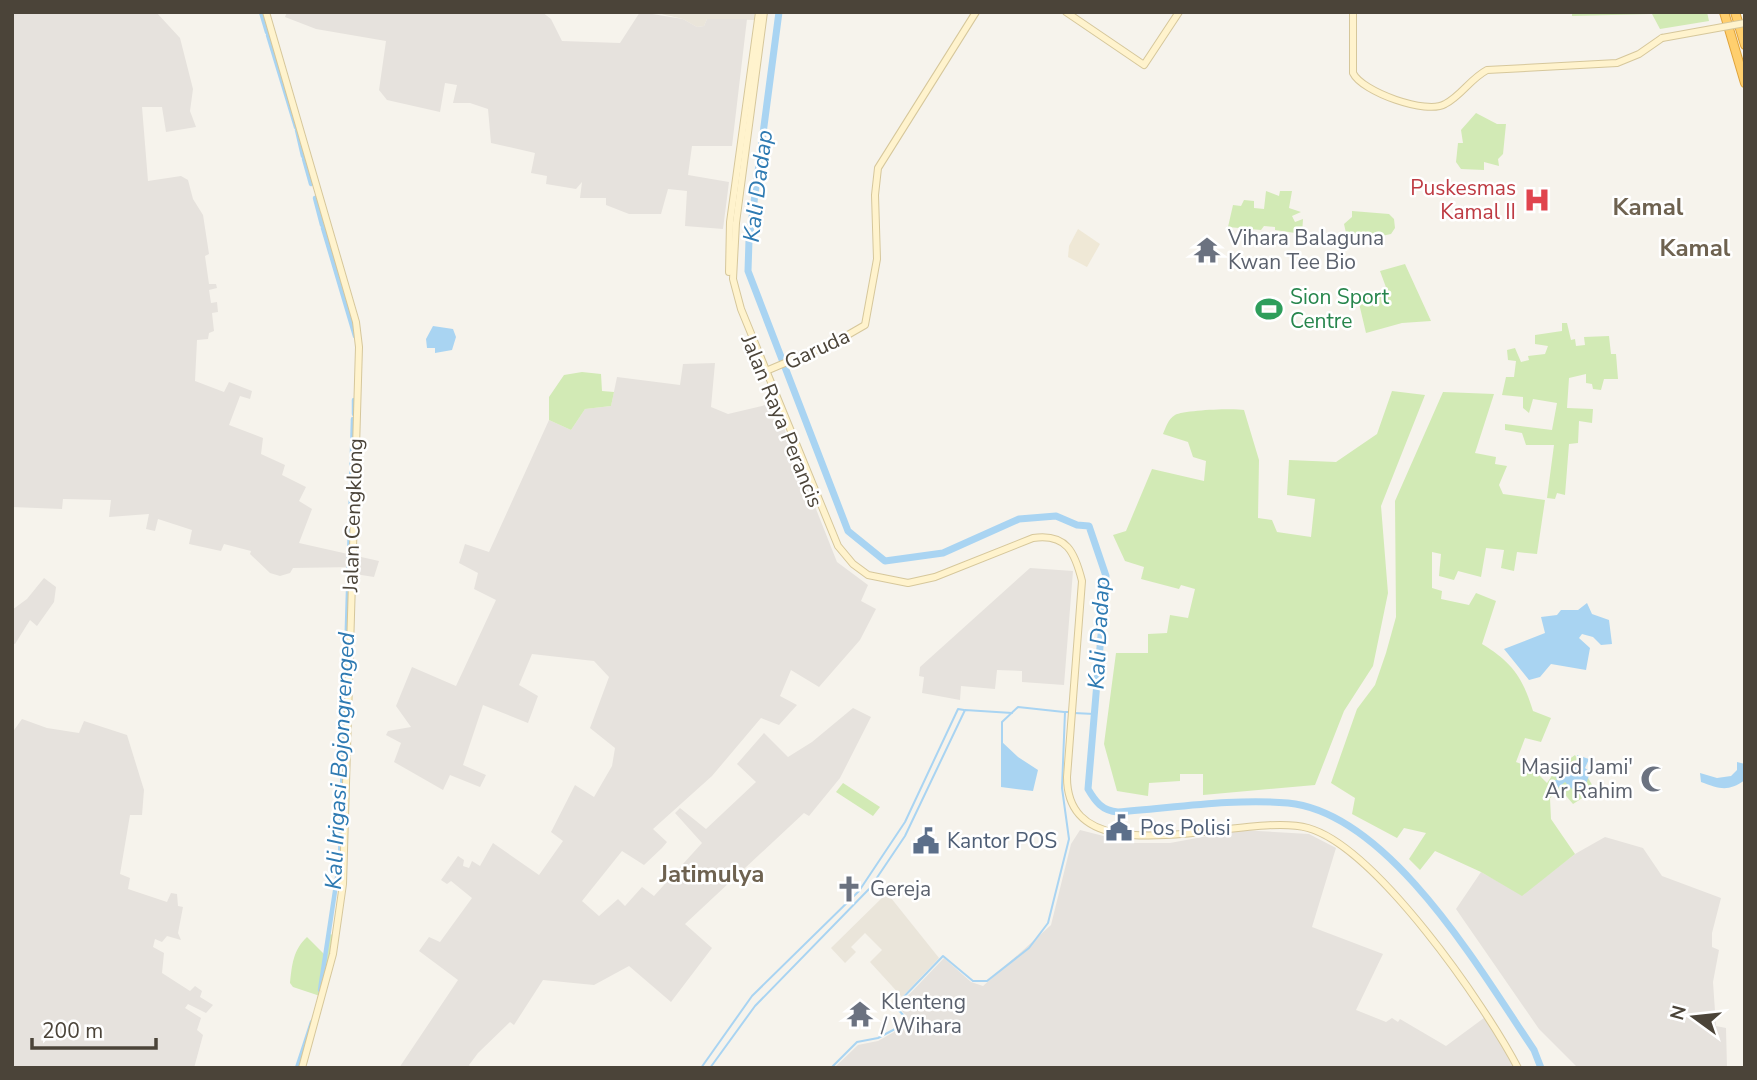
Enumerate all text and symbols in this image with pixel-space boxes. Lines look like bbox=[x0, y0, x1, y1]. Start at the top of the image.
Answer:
water label: Kali Dadap bbox=[736, 128, 780, 244]
place label: Puskesmas Kamal II bbox=[1410, 174, 1516, 226]
hospital icon: Puskesmas Kamal II bbox=[1522, 185, 1552, 215]
district label: Kamal bbox=[1613, 191, 1684, 223]
place label: Vihara Balaguna Kwan Tee Bio bbox=[1227, 224, 1384, 276]
district label: Kamal bbox=[1660, 232, 1731, 264]
temple icon: Vihara Balaguna Kwan Tee Bio bbox=[1192, 235, 1222, 265]
place label: Sion Sport Centre bbox=[1290, 283, 1390, 335]
sports icon: Sion Sport Centre bbox=[1254, 294, 1284, 324]
street label: Garuda bbox=[780, 322, 854, 376]
street label: Jalan Raya Perancis bbox=[734, 330, 829, 512]
street label: Jalan Cengklong bbox=[336, 438, 370, 593]
water label: Kali Dadap bbox=[1081, 576, 1117, 690]
water label: Kali Irigasi Bojongrenged bbox=[318, 631, 362, 890]
place label: Masjid Jami' Ar Rahim bbox=[1521, 753, 1633, 805]
mosque icon: Masjid Jami' Ar Rahim bbox=[1639, 764, 1669, 794]
public building icon: Pos Polisi bbox=[1104, 813, 1134, 843]
place label: Pos Polisi bbox=[1140, 814, 1231, 842]
public building icon: Kantor POS bbox=[911, 826, 941, 856]
place label: Kantor POS bbox=[947, 827, 1057, 855]
district label: Jatimulya bbox=[659, 858, 764, 890]
church icon: Gereja bbox=[834, 874, 864, 904]
place label: Gereja bbox=[870, 875, 931, 903]
north arrow bbox=[1659, 982, 1729, 1052]
place label: Klenteng / Wihara bbox=[880, 988, 966, 1040]
temple icon: Klenteng / Wihara bbox=[845, 999, 875, 1029]
text: N bbox=[1664, 1003, 1693, 1023]
scale bar bbox=[32, 1006, 156, 1050]
text: 200 m bbox=[42, 1017, 103, 1045]

